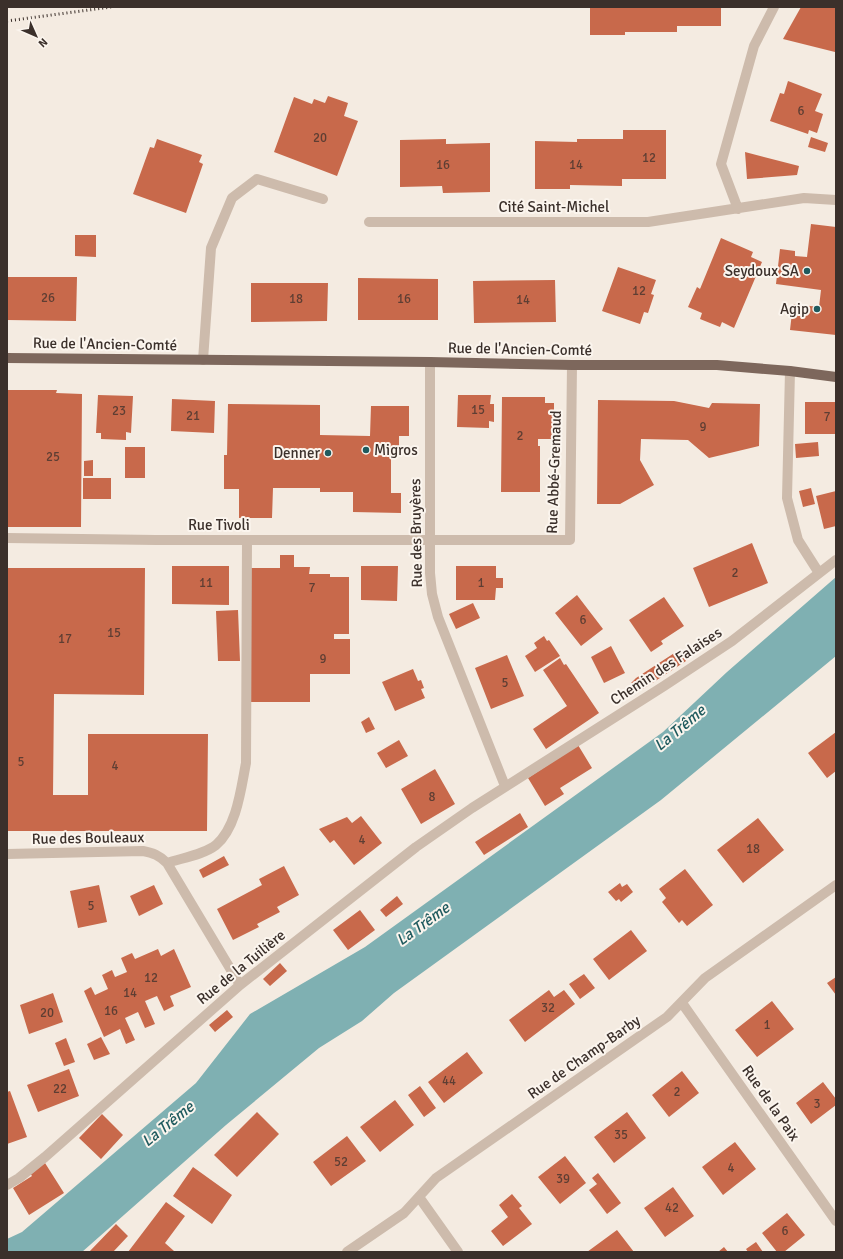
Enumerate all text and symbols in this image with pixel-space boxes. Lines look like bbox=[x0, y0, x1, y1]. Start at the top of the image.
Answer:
north arrow bbox=[16, 16, 56, 56]
text: N bbox=[35, 35, 50, 50]
house number: 6 bbox=[797, 103, 805, 119]
house number: 20 bbox=[313, 130, 327, 146]
house number: 12 bbox=[642, 150, 656, 166]
house number: 16 bbox=[436, 157, 450, 173]
house number: 14 bbox=[569, 157, 583, 173]
street label: Cité Saint-Michel bbox=[498, 198, 610, 216]
place label: Seydoux SA bbox=[725, 262, 799, 280]
marker: Seydoux SA bbox=[802, 266, 812, 276]
house number: 12 bbox=[632, 283, 646, 299]
house number: 26 bbox=[41, 290, 55, 306]
house number: 18 bbox=[289, 291, 303, 307]
house number: 16 bbox=[397, 291, 411, 307]
house number: 14 bbox=[516, 292, 530, 308]
place label: Agip bbox=[780, 300, 809, 318]
marker: Agip bbox=[812, 304, 822, 314]
street label: Rue de l'Ancien-Comté bbox=[33, 334, 177, 354]
street label: Rue de l'Ancien-Comté bbox=[448, 339, 592, 359]
house number: 15 bbox=[471, 402, 485, 418]
house number: 23 bbox=[112, 403, 126, 419]
house number: 21 bbox=[186, 408, 200, 424]
house number: 7 bbox=[823, 409, 831, 425]
street label: Rue Abbé-Gremaud bbox=[543, 410, 565, 534]
house number: 9 bbox=[699, 419, 707, 435]
house number: 2 bbox=[516, 428, 524, 444]
place label: Migros bbox=[374, 441, 418, 459]
place label: Denner bbox=[273, 444, 320, 462]
marker: Migros bbox=[361, 445, 371, 455]
marker: Denner bbox=[323, 448, 333, 458]
house number: 25 bbox=[46, 449, 60, 465]
street label: Rue des Bruyères bbox=[406, 478, 426, 588]
street label: Rue Tivoli bbox=[188, 516, 250, 534]
house number: 2 bbox=[731, 565, 739, 581]
house number: 11 bbox=[199, 575, 213, 591]
house number: 1 bbox=[477, 575, 485, 591]
house number: 7 bbox=[308, 580, 316, 596]
house number: 6 bbox=[579, 612, 587, 628]
street label: Chemin des Falaises bbox=[607, 623, 725, 709]
house number: 15 bbox=[107, 625, 121, 641]
house number: 17 bbox=[58, 631, 72, 647]
house number: 9 bbox=[319, 651, 327, 667]
house number: 5 bbox=[501, 675, 509, 691]
water label: La Trême bbox=[650, 700, 711, 755]
house number: 5 bbox=[17, 754, 25, 770]
house number: 4 bbox=[111, 758, 119, 774]
house number: 8 bbox=[428, 789, 436, 805]
street label: Rue des Bouleaux bbox=[32, 828, 145, 848]
house number: 4 bbox=[358, 832, 366, 848]
house number: 18 bbox=[746, 841, 760, 857]
water label: La Trême bbox=[392, 897, 454, 950]
house number: 5 bbox=[87, 898, 95, 914]
street label: Rue de la Tuilière bbox=[193, 926, 289, 1008]
house number: 12 bbox=[144, 970, 158, 986]
house number: 14 bbox=[123, 985, 137, 1001]
house number: 32 bbox=[541, 1000, 555, 1016]
house number: 16 bbox=[104, 1003, 118, 1019]
house number: 20 bbox=[40, 1005, 54, 1021]
street label: Rue de Champ-Barby bbox=[524, 1011, 644, 1103]
house number: 1 bbox=[763, 1017, 771, 1033]
street label: Rue de la Paix bbox=[738, 1062, 804, 1144]
house number: 44 bbox=[442, 1073, 456, 1089]
house number: 22 bbox=[53, 1081, 67, 1097]
house number: 2 bbox=[673, 1084, 681, 1100]
water label: La Trême bbox=[138, 1096, 199, 1151]
house number: 3 bbox=[813, 1096, 821, 1112]
house number: 35 bbox=[614, 1127, 628, 1143]
house number: 52 bbox=[334, 1154, 348, 1170]
house number: 4 bbox=[727, 1160, 735, 1176]
house number: 39 bbox=[556, 1171, 570, 1187]
house number: 42 bbox=[665, 1200, 679, 1216]
house number: 6 bbox=[781, 1223, 789, 1239]

